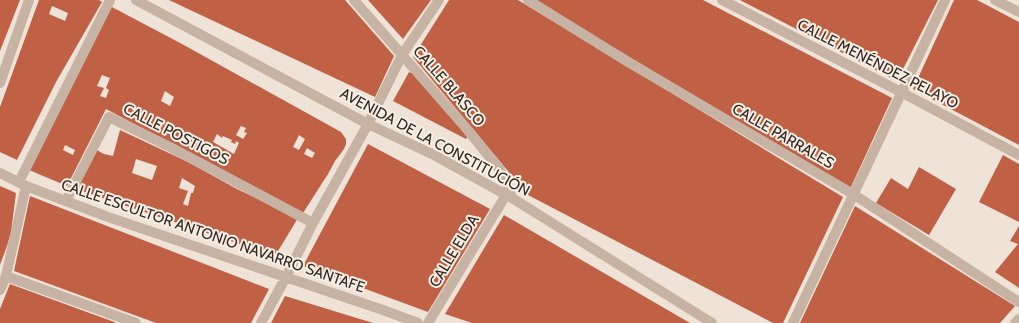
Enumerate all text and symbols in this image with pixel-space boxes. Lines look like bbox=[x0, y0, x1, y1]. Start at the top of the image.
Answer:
street label: CALLE MENÉNDEZ PELAYO bbox=[795, 15, 962, 112]
street label: CALLE BLASCO bbox=[409, 42, 489, 130]
street label: AVENIDA DE LA CONSTITUCIÓN bbox=[337, 83, 533, 200]
street label: CALLE POSTIGOS bbox=[120, 100, 232, 169]
street label: CALLE PARRALES bbox=[729, 100, 837, 172]
street label: CALLE ESCULTOR ANTONIO NAVARRO SANTAFE bbox=[59, 175, 367, 297]
street label: CALLE ELDA bbox=[425, 211, 483, 290]

